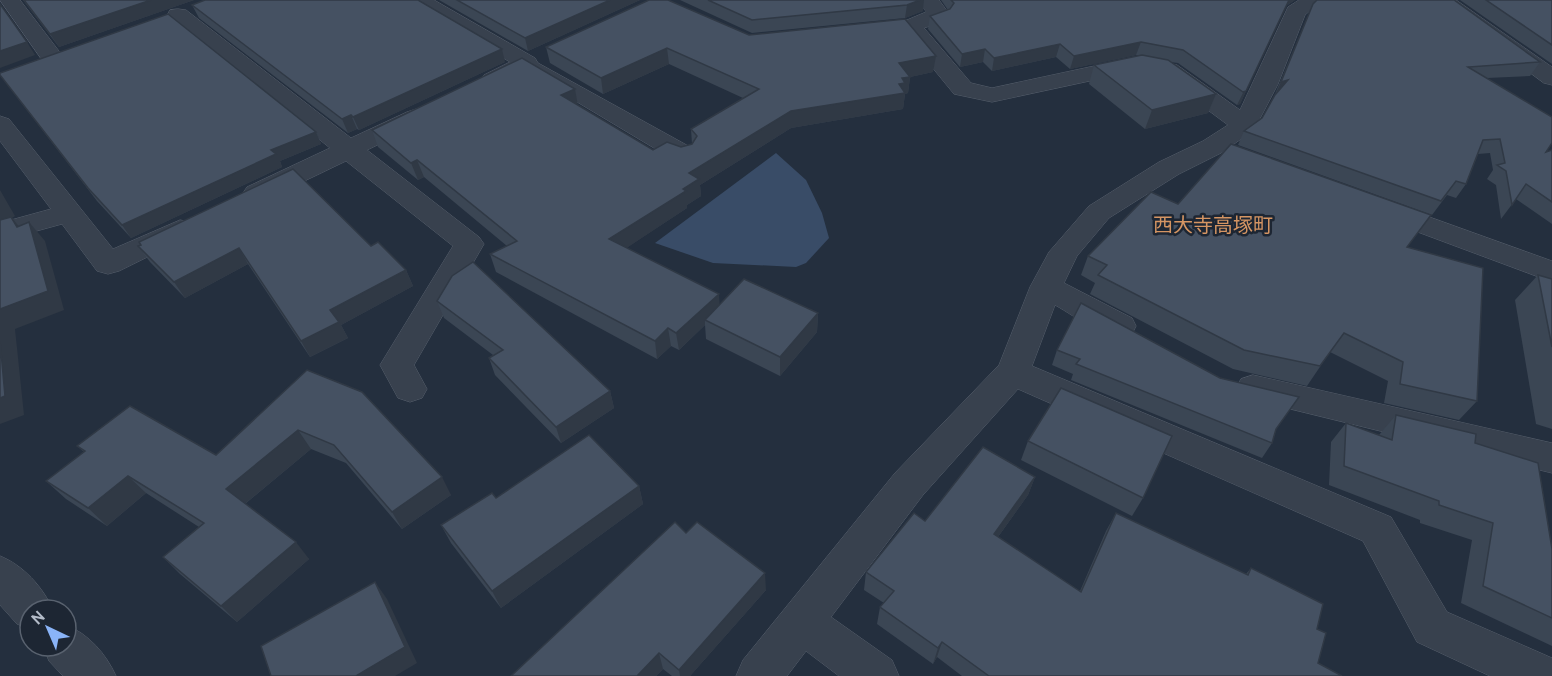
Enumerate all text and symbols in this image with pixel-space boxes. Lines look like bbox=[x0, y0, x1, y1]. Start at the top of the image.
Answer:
district label: 西大寺高塚町 bbox=[1153, 213, 1273, 237]
north arrow bbox=[18, 598, 78, 658]
text: N bbox=[27, 607, 49, 628]

